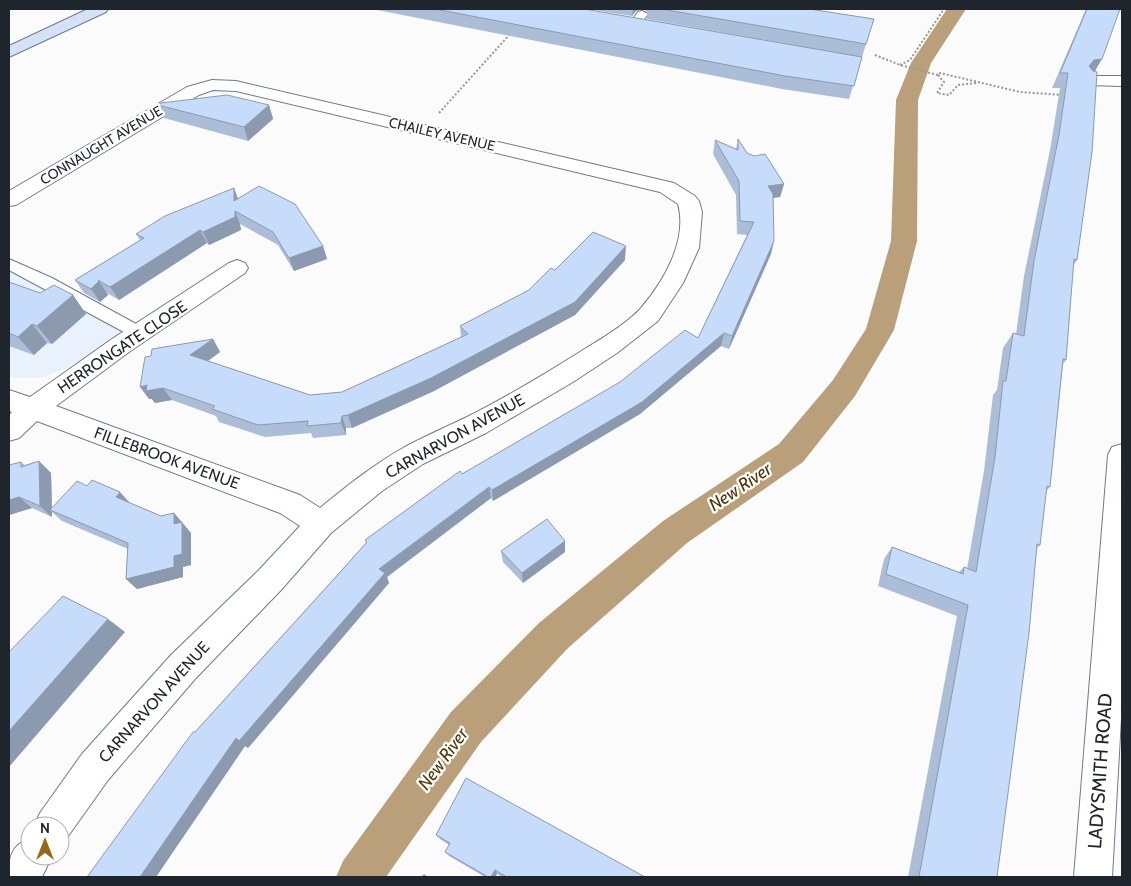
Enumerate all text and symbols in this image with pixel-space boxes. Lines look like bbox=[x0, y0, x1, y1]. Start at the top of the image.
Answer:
street label: CONNAUGHT AVENUE bbox=[37, 101, 166, 189]
street label: CHAILEY AVENUE bbox=[387, 113, 497, 155]
street label: HERRONGATE CLOSE bbox=[54, 297, 190, 397]
street label: CARNARVON AVENUE bbox=[382, 390, 528, 482]
street label: FILLEBROOK AVENUE bbox=[92, 423, 242, 493]
water label: New River bbox=[704, 457, 777, 516]
street label: CARNARVON AVENUE bbox=[95, 638, 213, 766]
street label: LADYSMITH ROAD bbox=[1083, 692, 1117, 849]
water label: New River bbox=[413, 723, 474, 794]
north arrow bbox=[20, 816, 70, 866]
text: N bbox=[40, 819, 50, 837]

